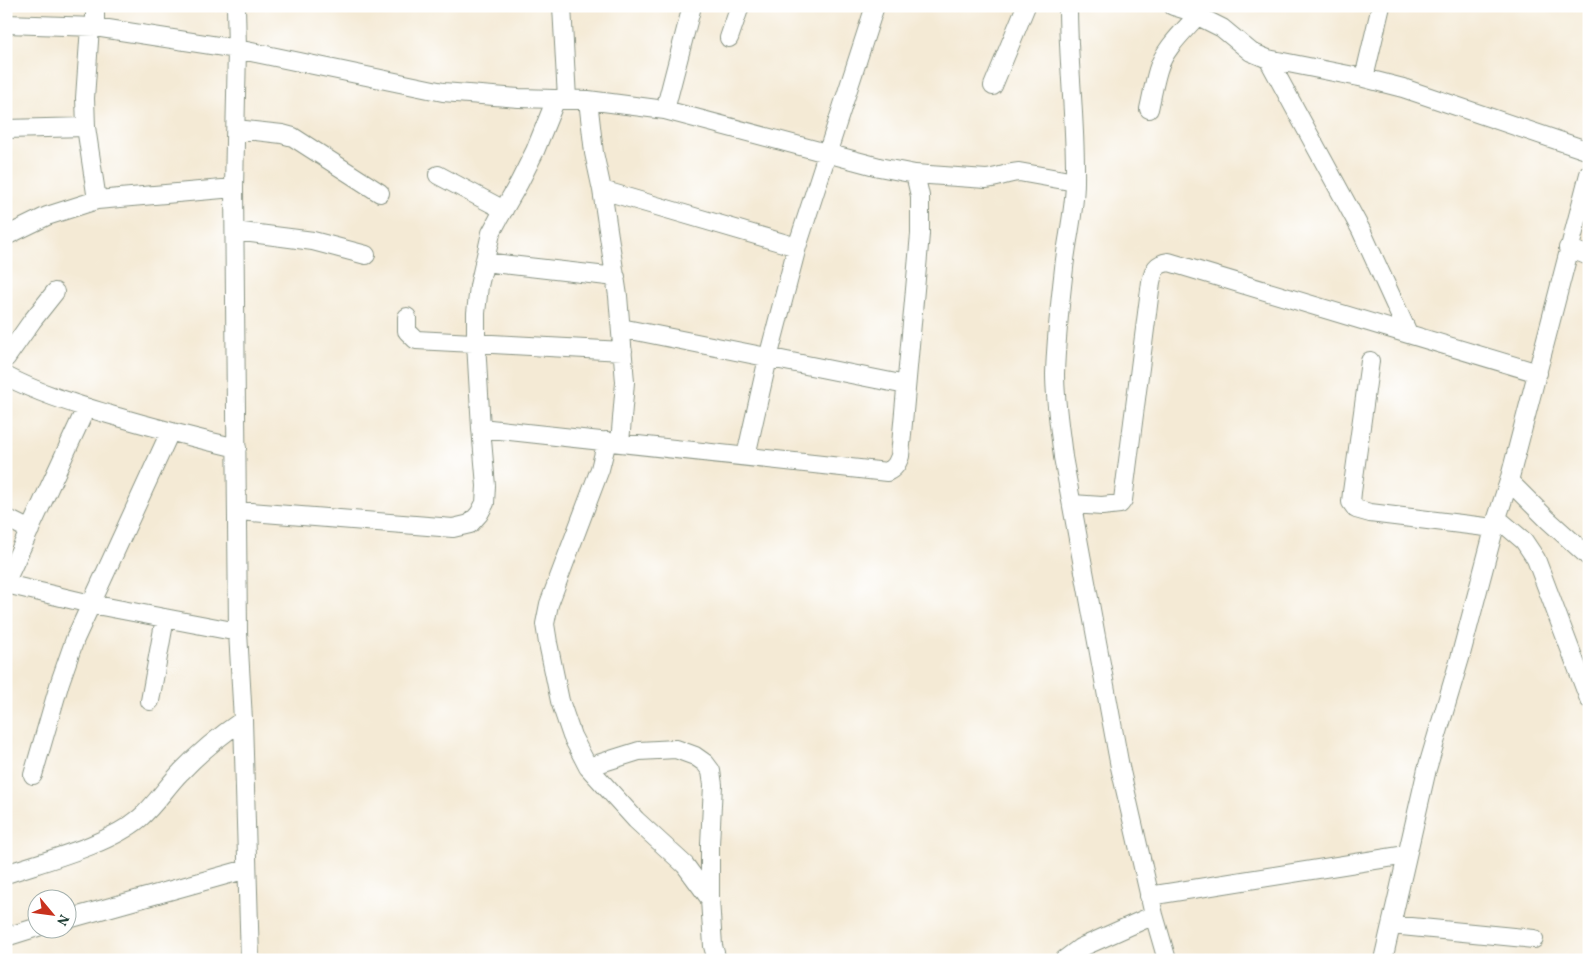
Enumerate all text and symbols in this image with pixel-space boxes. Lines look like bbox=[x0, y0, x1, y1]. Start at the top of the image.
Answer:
north arrow bbox=[28, 888, 78, 938]
text: N bbox=[51, 911, 73, 929]

